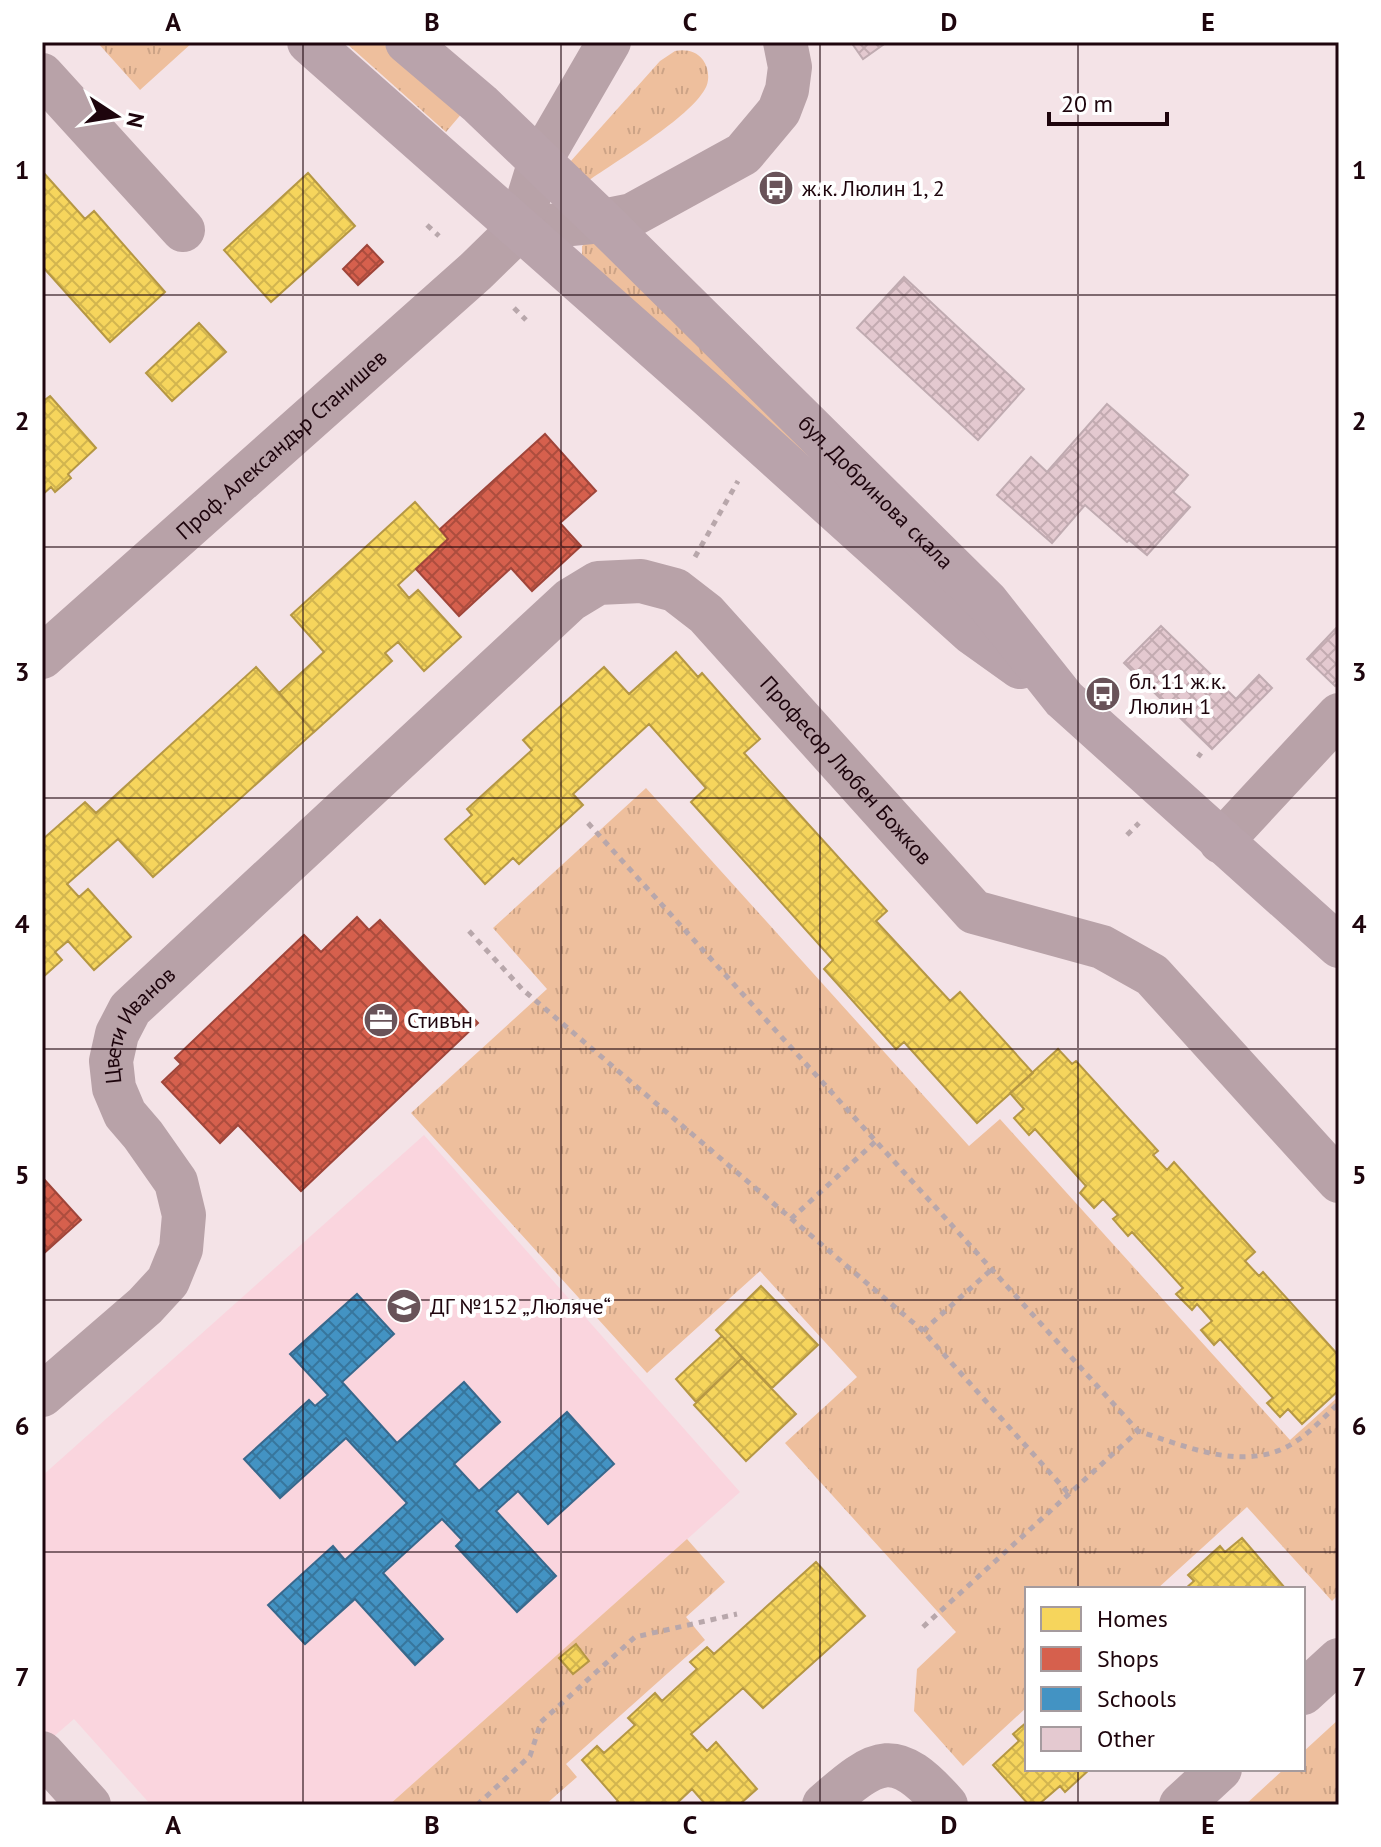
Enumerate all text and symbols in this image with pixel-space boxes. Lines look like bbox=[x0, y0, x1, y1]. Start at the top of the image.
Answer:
text: A bbox=[165, 5, 181, 38]
text: B bbox=[424, 5, 440, 38]
text: C bbox=[683, 5, 697, 38]
text: D bbox=[941, 5, 957, 38]
text: E bbox=[1201, 5, 1215, 38]
north arrow bbox=[76, 76, 156, 156]
scale bar bbox=[1049, 76, 1167, 126]
text: 20 m bbox=[1061, 88, 1113, 119]
text: N bbox=[120, 110, 151, 130]
text: 1 bbox=[15, 153, 29, 186]
text: 1 bbox=[1352, 153, 1366, 186]
bus stop icon: ж.к. Люлин 1, 2 bbox=[757, 169, 795, 207]
place label: ж.к. Люлин 1, 2 bbox=[802, 174, 945, 202]
street label: Проф. Александър Станишев bbox=[170, 343, 392, 545]
text: 2 bbox=[15, 404, 29, 437]
text: 2 bbox=[1352, 404, 1366, 437]
street label: бул. Добринова скала bbox=[792, 409, 959, 575]
text: 3 bbox=[15, 655, 29, 688]
text: 3 bbox=[1352, 655, 1366, 688]
place label: бл. 11 ж.к. Люлин 1 bbox=[1128, 667, 1226, 720]
street label: Професор Любен Божков bbox=[754, 670, 939, 870]
bus stop icon: бл. 11 ж.к. Люлин 1 bbox=[1084, 675, 1122, 713]
text: 4 bbox=[15, 907, 30, 940]
text: 4 bbox=[1352, 907, 1367, 940]
street label: Цвети Иванов bbox=[97, 960, 181, 1085]
office icon: Стивън bbox=[362, 1001, 400, 1039]
place label: Стивън bbox=[407, 1006, 473, 1034]
text: 5 bbox=[15, 1158, 29, 1191]
text: 5 bbox=[1352, 1158, 1366, 1191]
school or university icon: ДГ №152 „Люляче“ bbox=[385, 1287, 423, 1325]
place label: ДГ №152 „Люляче“ bbox=[430, 1292, 611, 1320]
text: 6 bbox=[15, 1409, 29, 1442]
text: 6 bbox=[1352, 1409, 1366, 1442]
legend bbox=[1025, 1587, 1305, 1771]
text: Homes bbox=[1097, 1603, 1168, 1634]
text: Shops bbox=[1097, 1643, 1159, 1674]
text: 7 bbox=[15, 1660, 29, 1693]
text: 7 bbox=[1352, 1660, 1366, 1693]
text: Schools bbox=[1097, 1683, 1177, 1714]
text: Other bbox=[1097, 1723, 1155, 1754]
text: A bbox=[165, 1808, 181, 1841]
text: B bbox=[424, 1808, 440, 1841]
text: C bbox=[683, 1808, 697, 1841]
text: D bbox=[941, 1808, 957, 1841]
text: E bbox=[1201, 1808, 1215, 1841]

